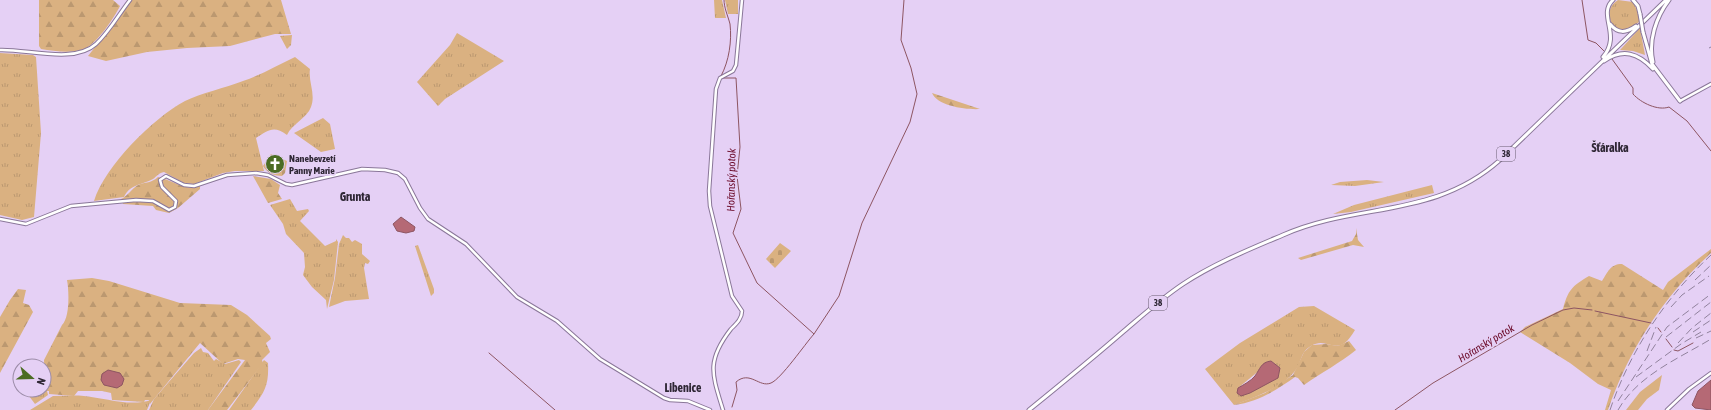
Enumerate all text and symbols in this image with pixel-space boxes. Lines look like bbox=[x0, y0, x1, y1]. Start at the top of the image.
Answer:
district label: Šťáralka bbox=[1592, 140, 1629, 155]
road number: 38 bbox=[1497, 147, 1515, 161]
water label: Hořanský potok bbox=[724, 148, 738, 212]
church icon: Nanebevzetí Panny Marie bbox=[264, 153, 286, 175]
place label: Nanebevzetí Panny Marie bbox=[289, 153, 336, 176]
district label: Grunta bbox=[340, 190, 371, 204]
road number: 38 bbox=[1149, 296, 1167, 310]
water label: Hořanský potok bbox=[1456, 322, 1516, 364]
north arrow bbox=[12, 358, 52, 398]
text: N bbox=[35, 376, 48, 387]
district label: Libenice bbox=[664, 381, 702, 395]

